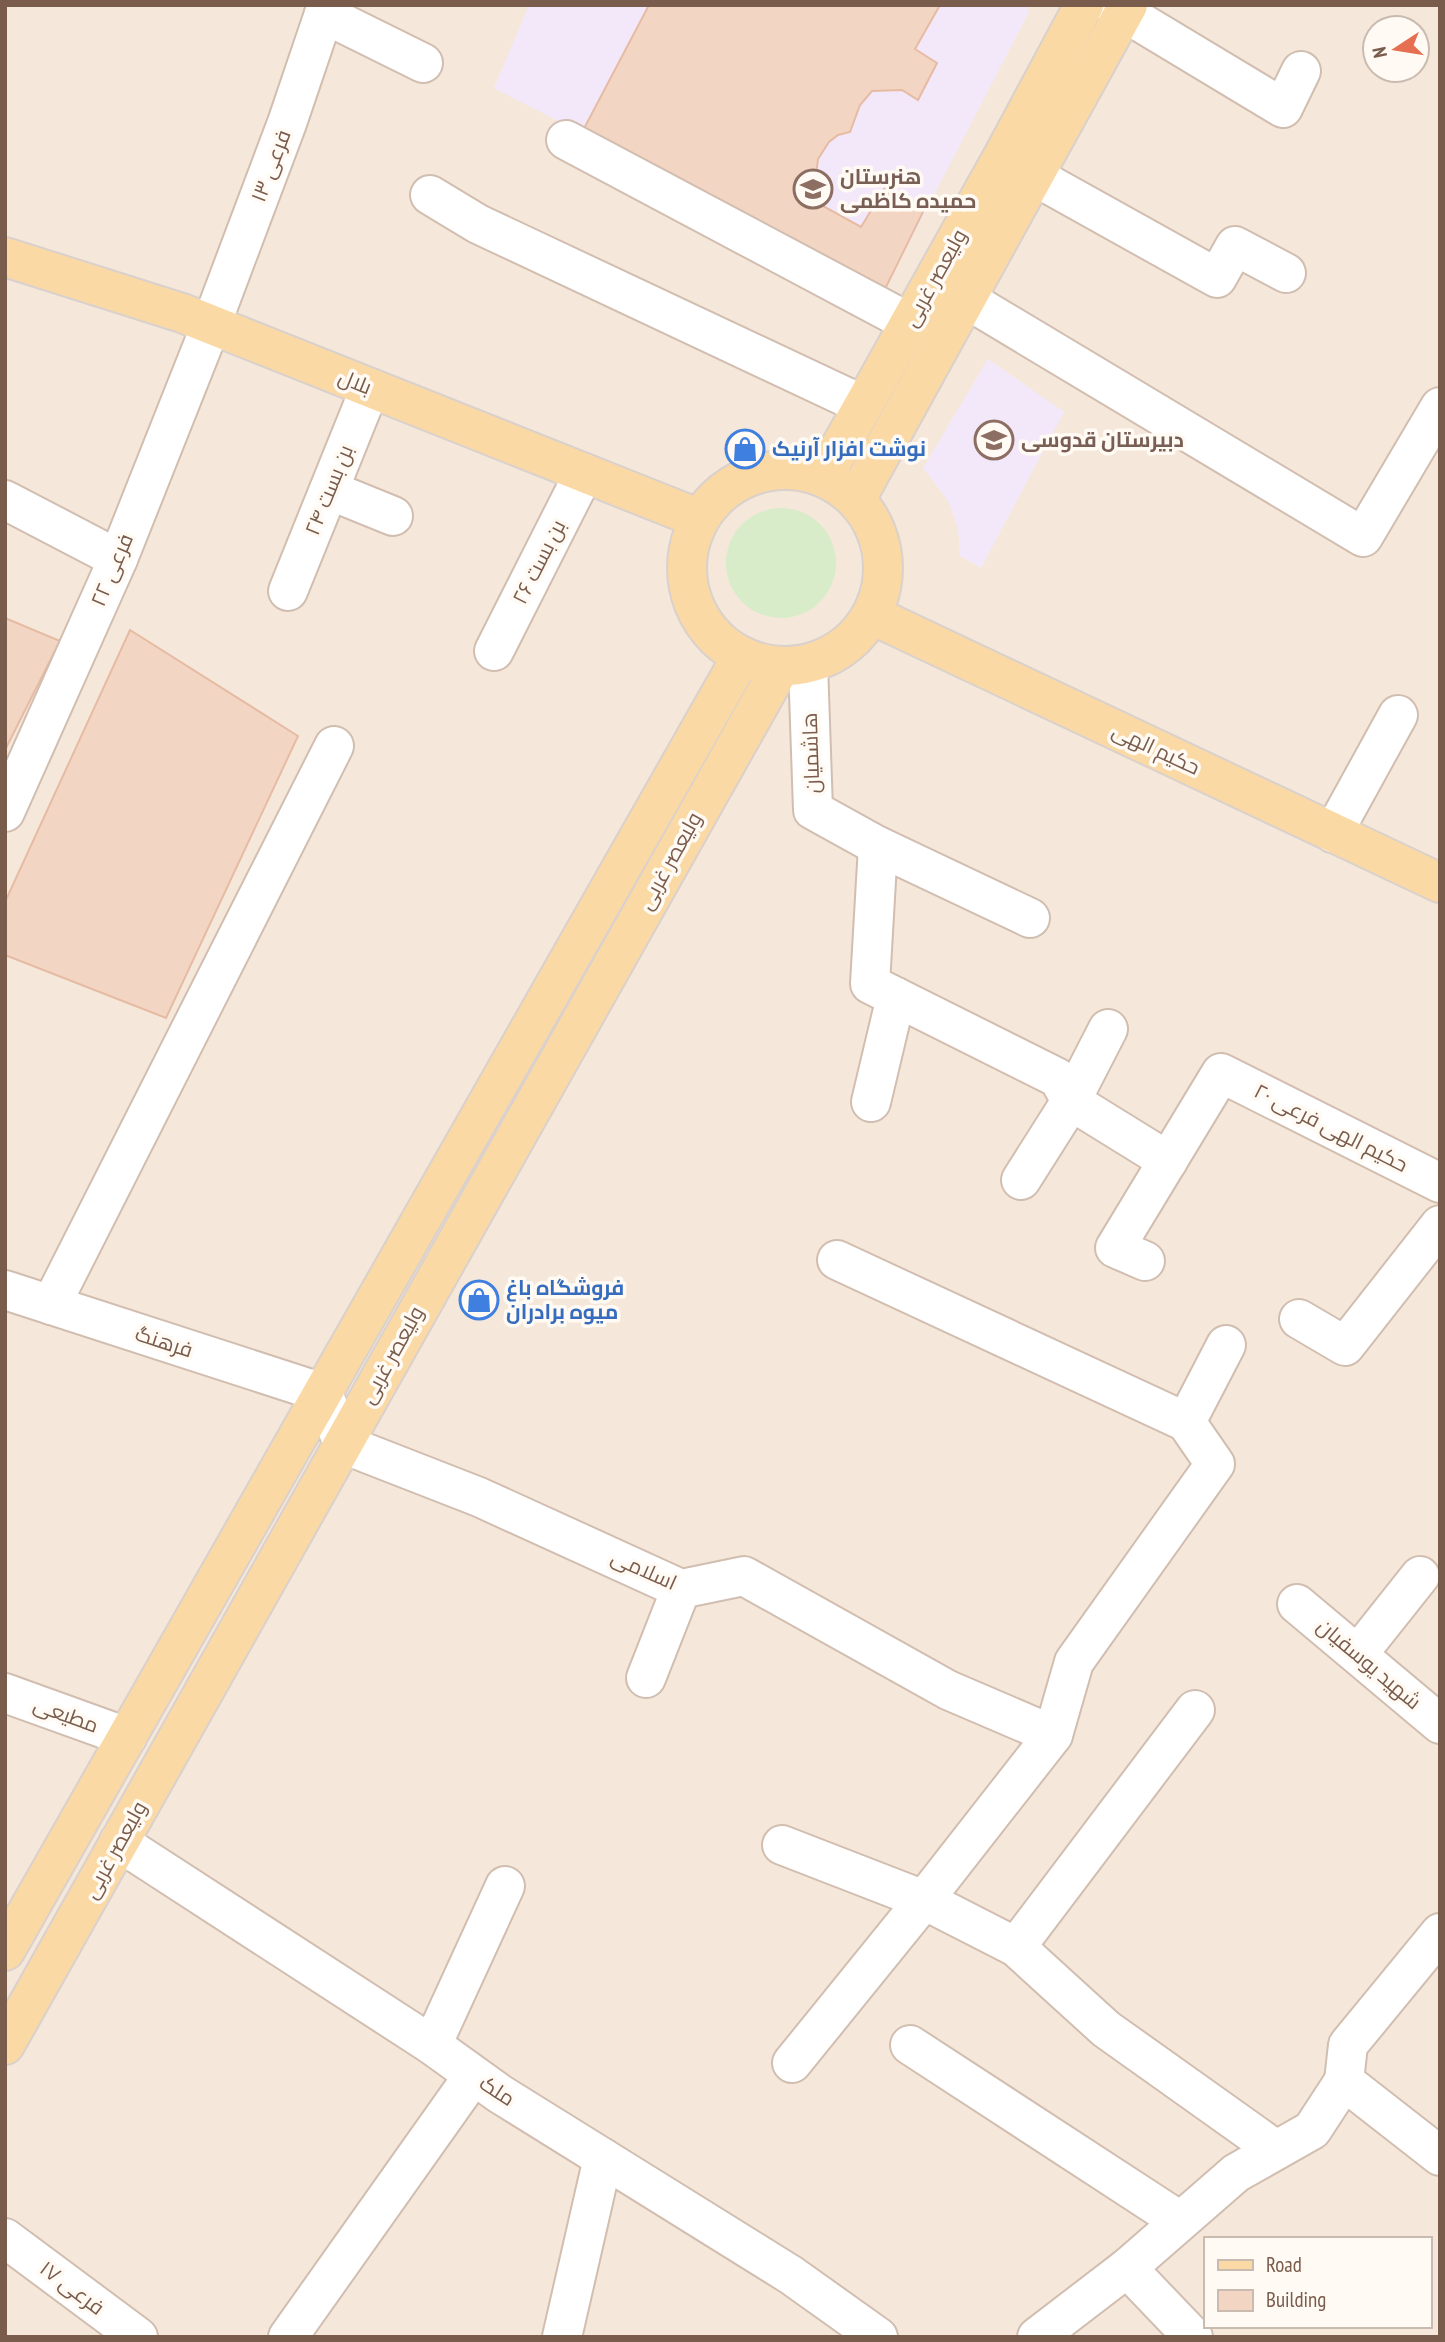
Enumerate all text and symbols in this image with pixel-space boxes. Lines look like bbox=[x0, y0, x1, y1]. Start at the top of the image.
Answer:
north arrow bbox=[1361, 14, 1431, 84]
text: N bbox=[1367, 45, 1392, 60]
street label: فرعی ۱۳ bbox=[244, 126, 297, 206]
place label: هنرستان حمیده کاظمی bbox=[840, 163, 976, 214]
school or university icon: هنرستان حمیده کاظمی bbox=[792, 168, 834, 210]
street label: ولیعصر غربی bbox=[897, 224, 972, 331]
street label: بلال bbox=[335, 363, 376, 400]
school or university icon: دبیرستان قدوسی bbox=[973, 419, 1015, 461]
place label: دبیرستان قدوسی bbox=[1021, 426, 1184, 453]
shop icon: نوشت افزار آرنیک bbox=[724, 428, 766, 470]
place label: نوشت افزار آرنیک bbox=[772, 435, 926, 462]
street label: بن بست ۲۴ bbox=[298, 441, 359, 539]
street label: بن بست ۲۶ bbox=[506, 515, 571, 608]
street label: فرعی ۲۲ bbox=[84, 529, 139, 610]
street label: هاشمیان bbox=[796, 712, 825, 794]
street label: حکیم الهی bbox=[1108, 716, 1204, 782]
street label: ولیعصر غربی bbox=[632, 807, 707, 914]
street label: حکیم الهی فرعی ۲۰ bbox=[1249, 1077, 1413, 1179]
place label: فروشگاه باغ میوه برادران bbox=[506, 1274, 624, 1325]
shop icon: فروشگاه باغ میوه برادران bbox=[458, 1279, 500, 1321]
street label: ولیعصر غربی bbox=[354, 1301, 429, 1408]
street label: فرهنگ bbox=[132, 1320, 196, 1363]
street label: اسلامی bbox=[607, 1543, 681, 1596]
street label: شهید یوسفیان bbox=[1312, 1612, 1427, 1715]
street label: مطیعی bbox=[30, 1690, 102, 1739]
street label: ولیعصر غربی bbox=[77, 1796, 152, 1903]
street label: ملک bbox=[474, 2069, 520, 2112]
legend bbox=[1204, 2237, 1431, 2328]
text: Road bbox=[1266, 2251, 1302, 2278]
street label: فرعی ۱۷ bbox=[35, 2255, 110, 2321]
text: Building bbox=[1266, 2286, 1326, 2313]

